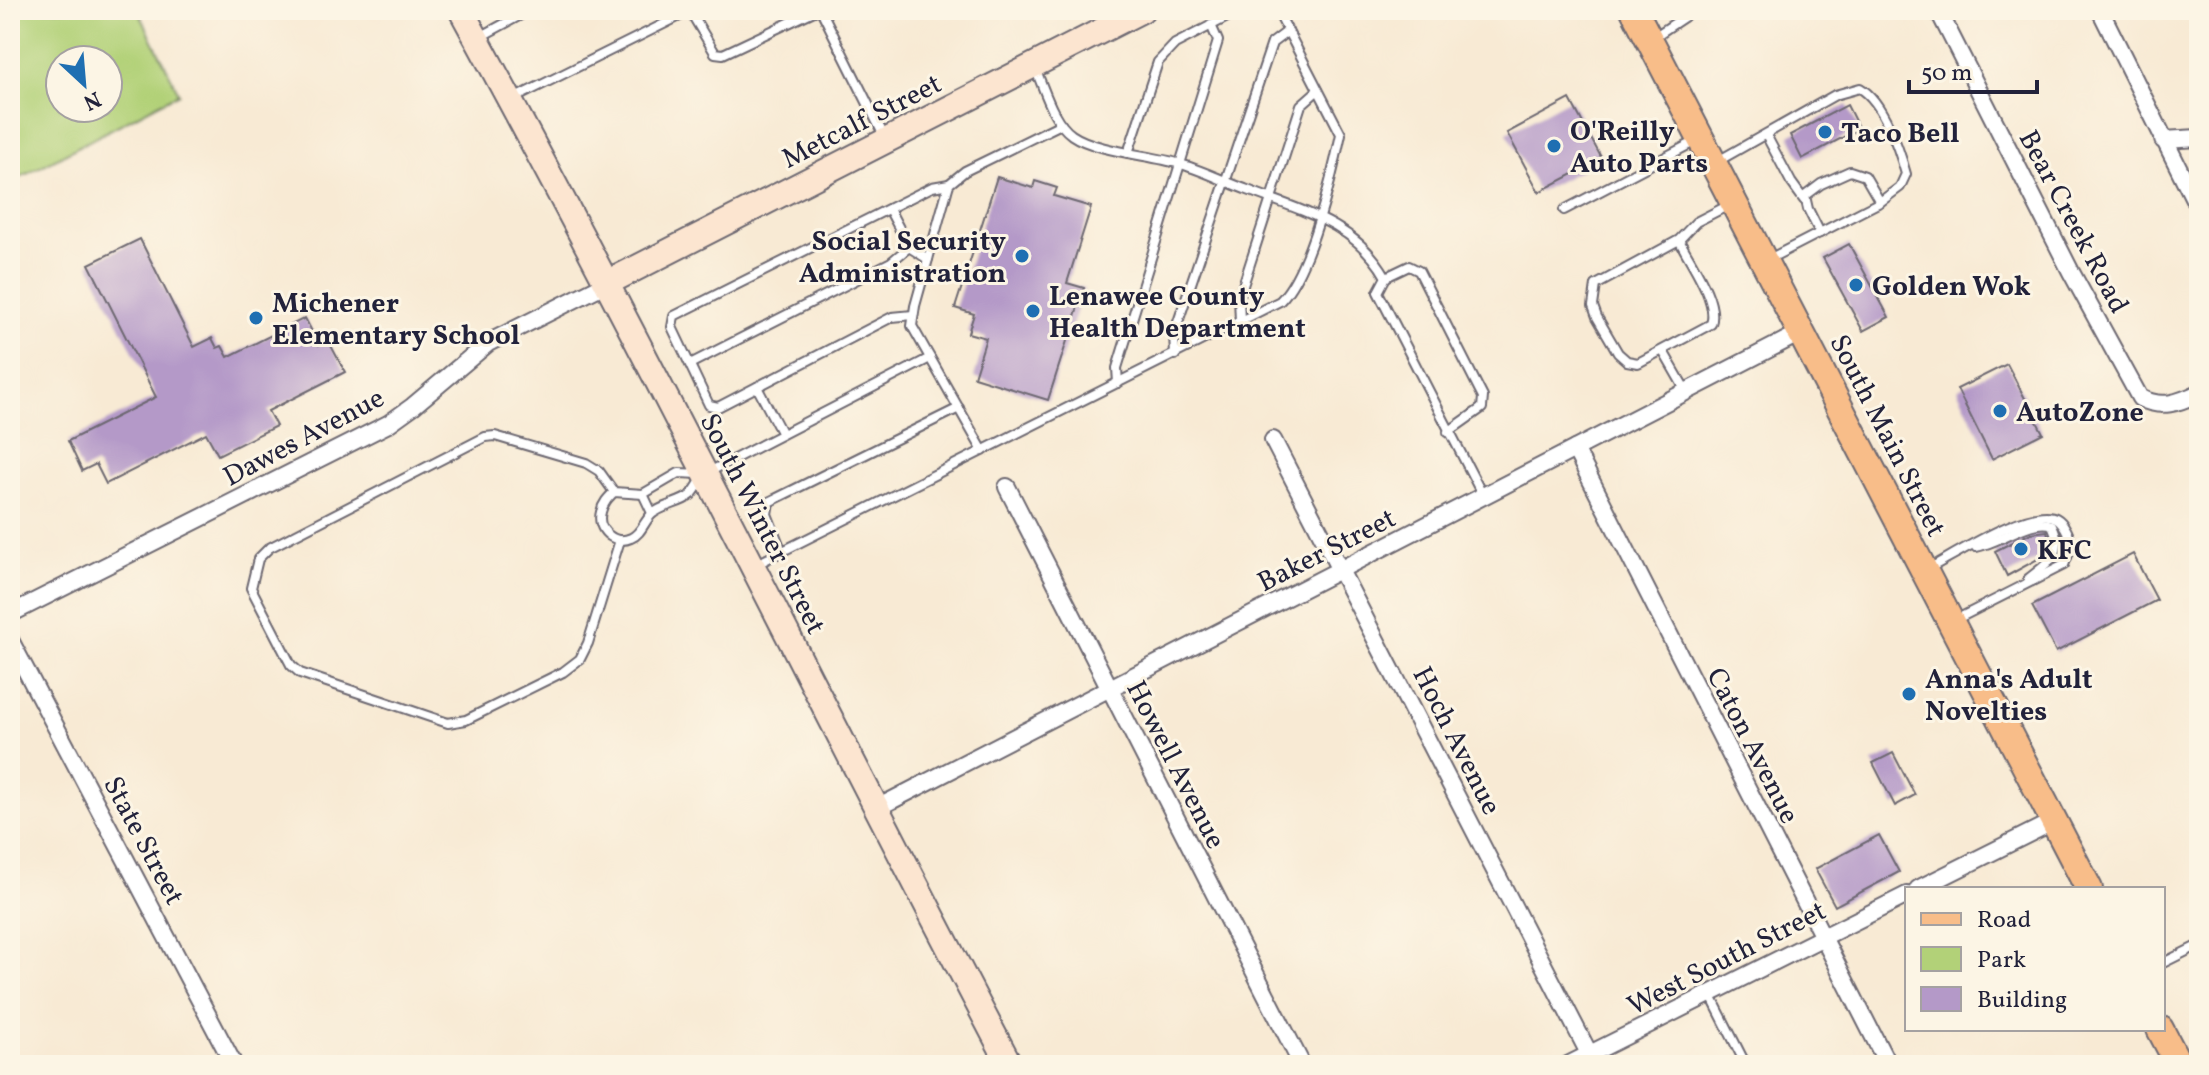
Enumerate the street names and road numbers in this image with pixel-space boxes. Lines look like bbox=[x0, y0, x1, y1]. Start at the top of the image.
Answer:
street label: Metcalf Street bbox=[776, 65, 949, 179]
street label: Bear Creek Road bbox=[2008, 124, 2138, 321]
street label: South Main Street bbox=[1819, 328, 1955, 544]
street label: Dawes Avenue bbox=[217, 379, 392, 497]
street label: South Winter Street bbox=[689, 407, 834, 641]
street label: Baker Street bbox=[1251, 500, 1403, 603]
street label: Hoch Avenue bbox=[1402, 660, 1510, 822]
street label: Caton Avenue bbox=[1696, 661, 1808, 831]
street label: Howell Avenue bbox=[1116, 674, 1234, 856]
street label: State Street bbox=[93, 770, 193, 912]
street label: West South Street bbox=[1621, 892, 1833, 1026]

